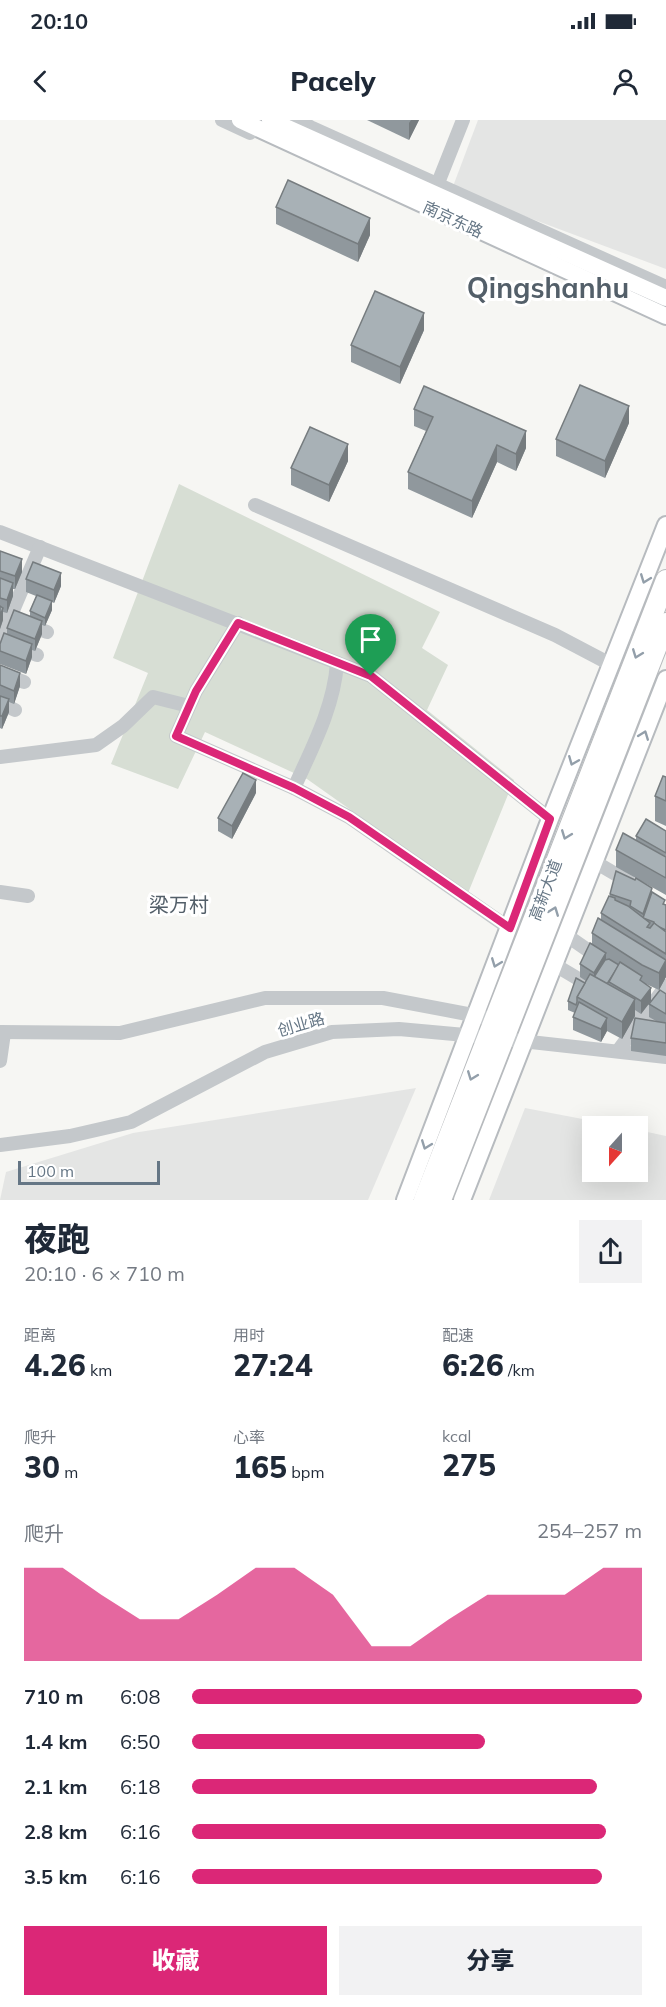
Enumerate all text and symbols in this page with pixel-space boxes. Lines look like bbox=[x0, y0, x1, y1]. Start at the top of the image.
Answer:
text: 20:10 bbox=[30, 7, 88, 35]
text: Pacely bbox=[290, 64, 376, 98]
icon: back bbox=[24, 65, 57, 98]
icon: person bbox=[609, 65, 642, 98]
street label: 南京东路 bbox=[420, 196, 486, 242]
district label: Qingshanhu bbox=[467, 270, 629, 305]
one-way arrow bbox=[640, 573, 652, 584]
pin bbox=[345, 614, 396, 676]
icon: arrive bbox=[354, 623, 387, 656]
one-way arrow bbox=[632, 648, 644, 659]
one-way arrow bbox=[637, 730, 649, 741]
one-way arrow bbox=[568, 755, 581, 766]
one-way arrow bbox=[561, 829, 573, 840]
street label: 高新大道 bbox=[524, 857, 566, 923]
district label: 梁万村 bbox=[149, 892, 209, 917]
one-way arrow bbox=[547, 906, 559, 917]
one-way arrow bbox=[491, 957, 504, 967]
street label: 创业路 bbox=[275, 1008, 327, 1040]
one-way arrow bbox=[467, 1069, 479, 1080]
north arrow bbox=[582, 1116, 648, 1182]
map controls bbox=[582, 1116, 648, 1182]
one-way arrow bbox=[421, 1139, 434, 1149]
scale bar bbox=[18, 1158, 160, 1186]
text: 100 m bbox=[27, 1161, 74, 1181]
text: 夜跑 bbox=[24, 1218, 90, 1259]
button: share bbox=[579, 1220, 642, 1283]
text: 20:10 · 6 × 710 m bbox=[24, 1261, 185, 1286]
text: 距离 bbox=[24, 1325, 56, 1345]
text: 用时 bbox=[233, 1325, 265, 1345]
text: 配速 bbox=[442, 1325, 474, 1345]
text: 4.26 bbox=[24, 1346, 86, 1384]
text: 27:24 bbox=[233, 1346, 313, 1384]
text: 6:26 bbox=[442, 1346, 504, 1384]
text: km bbox=[86, 1360, 112, 1380]
text: /km bbox=[504, 1360, 535, 1380]
text: kcal bbox=[442, 1426, 471, 1446]
text: 爬升 bbox=[24, 1427, 56, 1447]
text: 心率 bbox=[233, 1427, 265, 1447]
text: 275 bbox=[442, 1446, 496, 1484]
text: 30 bbox=[24, 1448, 60, 1486]
text: 165 bbox=[233, 1448, 287, 1486]
text: m bbox=[60, 1462, 78, 1482]
text: bpm bbox=[287, 1462, 324, 1482]
text: 254–257 m bbox=[537, 1518, 642, 1543]
text: 爬升 bbox=[24, 1521, 64, 1546]
text: 710 m bbox=[24, 1684, 83, 1709]
text: 6:08 bbox=[120, 1684, 161, 1709]
text: 1.4 km bbox=[24, 1729, 87, 1754]
text: 6:50 bbox=[120, 1729, 161, 1754]
text: 2.1 km bbox=[24, 1774, 87, 1799]
text: 6:18 bbox=[120, 1774, 161, 1799]
text: 2.8 km bbox=[24, 1819, 87, 1844]
text: 6:16 bbox=[120, 1819, 161, 1844]
text: 3.5 km bbox=[24, 1864, 87, 1889]
text: 6:16 bbox=[120, 1864, 161, 1889]
button: 收藏 bbox=[24, 1926, 327, 1995]
button: 分享 bbox=[339, 1926, 642, 1995]

